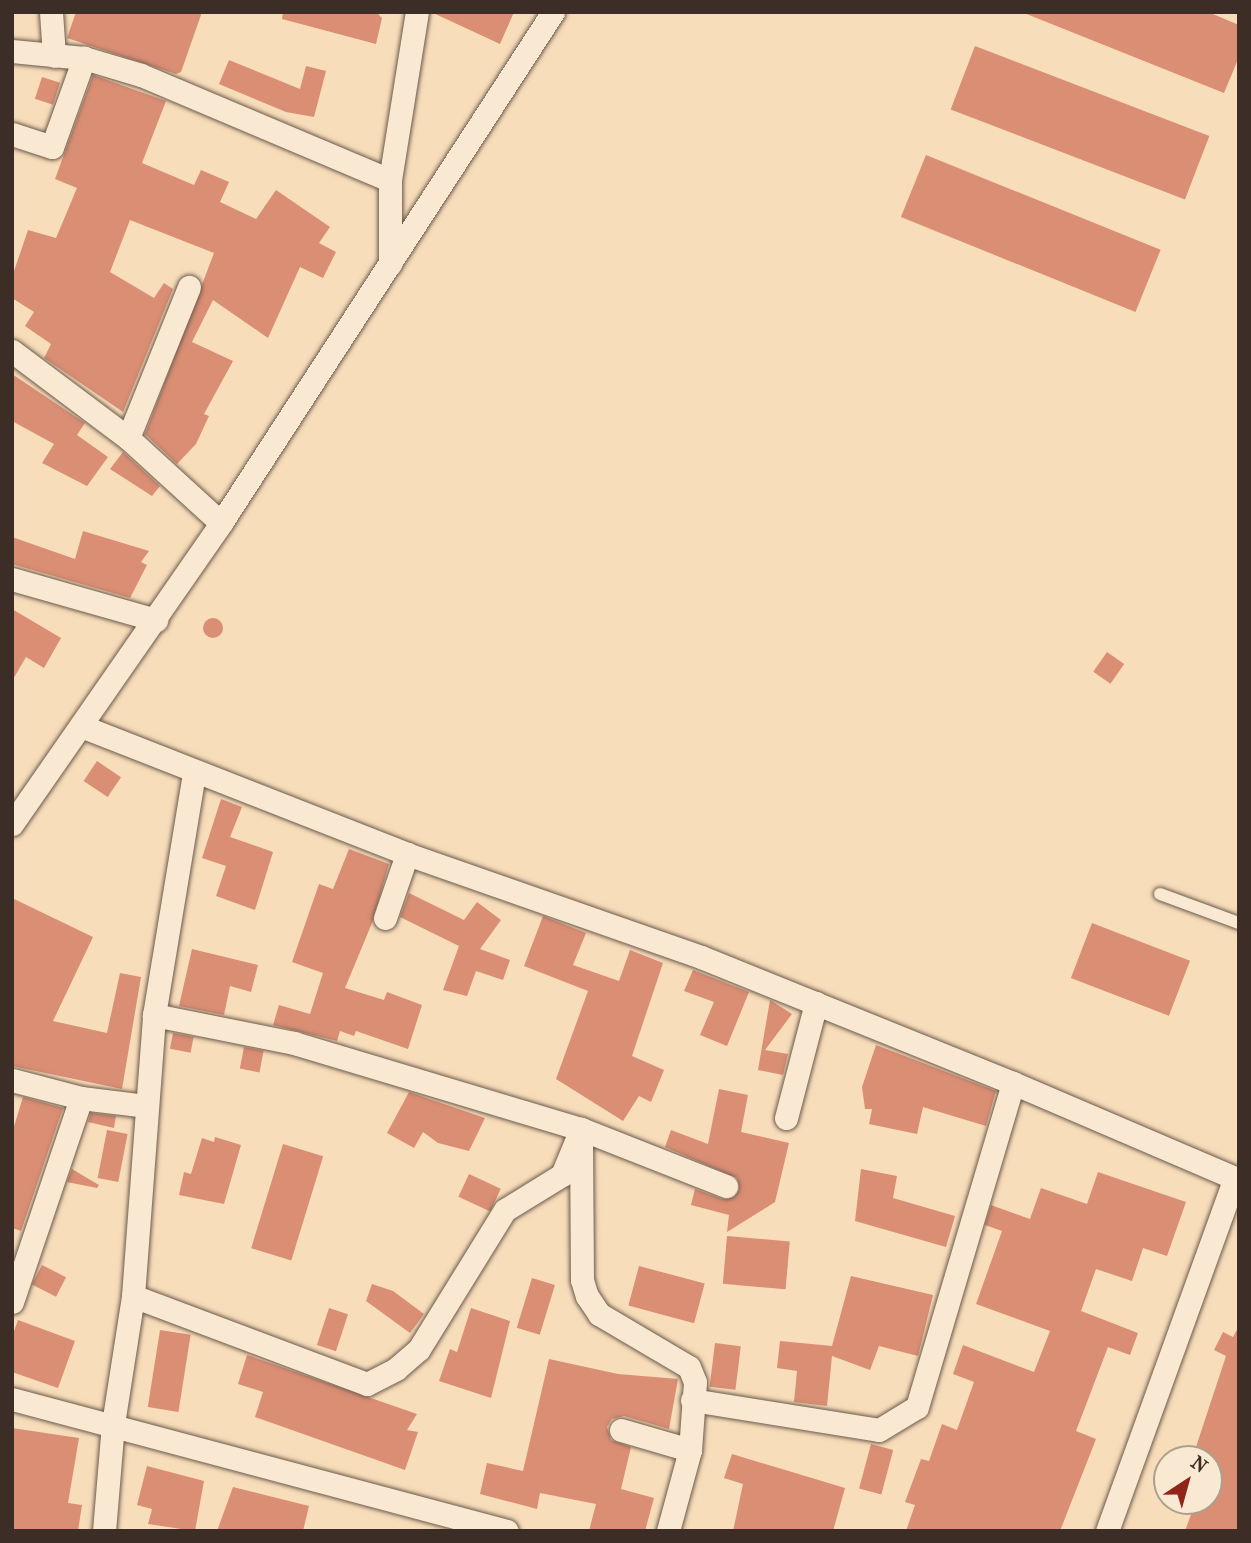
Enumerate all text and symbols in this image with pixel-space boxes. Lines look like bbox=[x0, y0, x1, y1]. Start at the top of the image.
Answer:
north arrow bbox=[1153, 1445, 1223, 1515]
text: N bbox=[1187, 1451, 1211, 1478]

